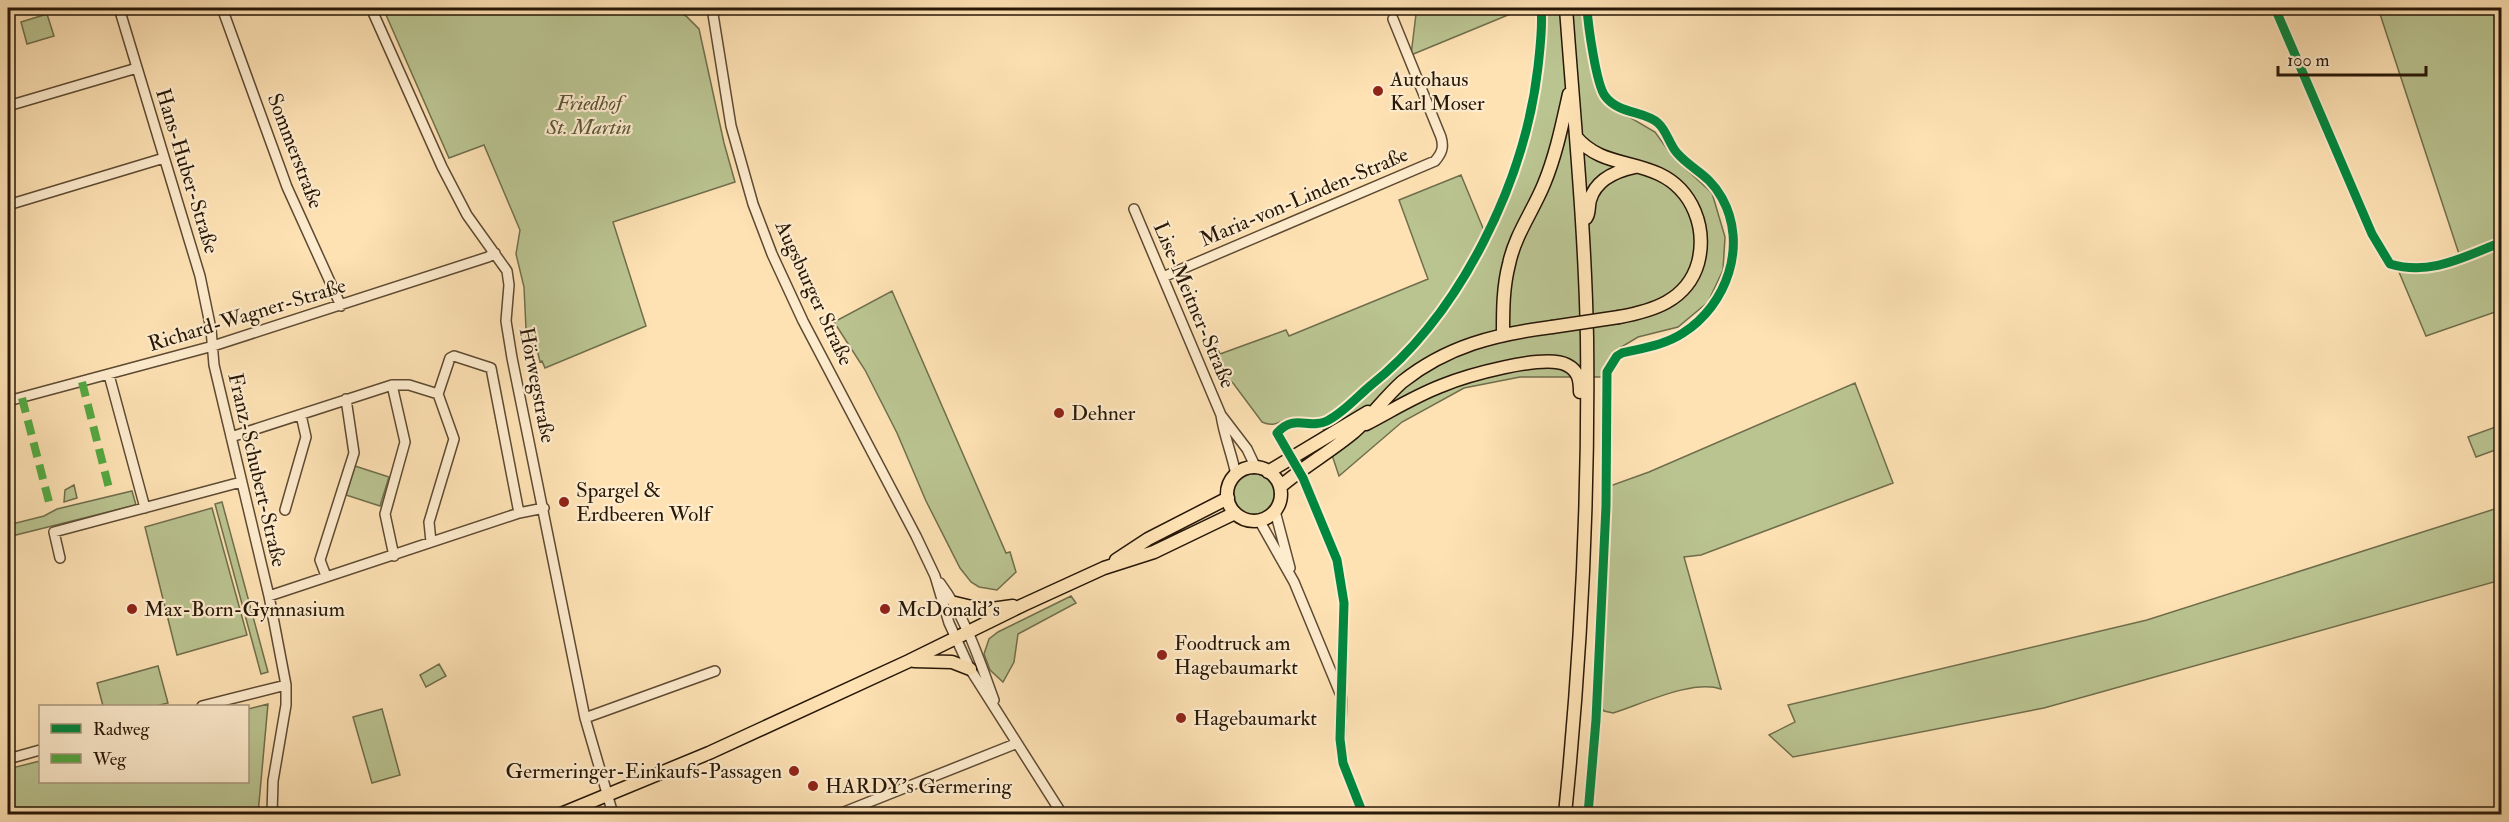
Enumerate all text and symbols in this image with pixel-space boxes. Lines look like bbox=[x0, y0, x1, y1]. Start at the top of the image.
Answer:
scale bar bbox=[2278, 39, 2426, 77]
text: 100 m bbox=[2287, 49, 2330, 72]
place label: Autohaus Karl Moser bbox=[1389, 66, 1485, 117]
marker: Autohaus Karl Moser bbox=[1371, 84, 1385, 98]
street label: Hans-Huber-Straße bbox=[149, 85, 225, 257]
street label: Sommerstraße bbox=[261, 89, 329, 213]
park label: Friedhof St. Martin bbox=[545, 90, 632, 141]
street label: Maria-von-Linden-Straße bbox=[1196, 141, 1413, 253]
street label: Augsburger Straße bbox=[768, 215, 859, 370]
street label: Lise-Meitner-Straße bbox=[1147, 218, 1241, 392]
street label: Richard-Wagner-Straße bbox=[145, 272, 349, 358]
street label: Hörwegstraße bbox=[513, 325, 561, 445]
street label: Franz-Schubert-Straße bbox=[222, 370, 293, 570]
place label: Dehner bbox=[1071, 400, 1135, 427]
marker: Dehner bbox=[1052, 406, 1066, 420]
place label: Spargel & Erdbeeren Wolf bbox=[576, 477, 714, 528]
marker: Spargel & Erdbeeren Wolf bbox=[557, 495, 571, 509]
place label: Max-Born-Gymnasium bbox=[144, 596, 345, 623]
place label: McDonald's bbox=[897, 596, 1000, 623]
marker: Max-Born-Gymnasium bbox=[125, 602, 139, 616]
marker: McDonald's bbox=[878, 602, 892, 616]
place label: Foodtruck am Hagebaumarkt bbox=[1174, 630, 1298, 681]
marker: Foodtruck am Hagebaumarkt bbox=[1155, 648, 1169, 662]
legend bbox=[39, 705, 249, 783]
place label: Hagebaumarkt bbox=[1193, 705, 1317, 732]
marker: Hagebaumarkt bbox=[1174, 711, 1188, 725]
text: Radweg bbox=[93, 718, 151, 741]
text: Weg bbox=[92, 748, 127, 771]
place label: Germeringer-Einkaufs-Passagen bbox=[506, 758, 782, 785]
marker: Germeringer-Einkaufs-Passagen bbox=[787, 764, 801, 778]
place label: HARDY's Germering bbox=[825, 773, 1013, 800]
marker: HARDY's Germering bbox=[806, 779, 820, 793]

